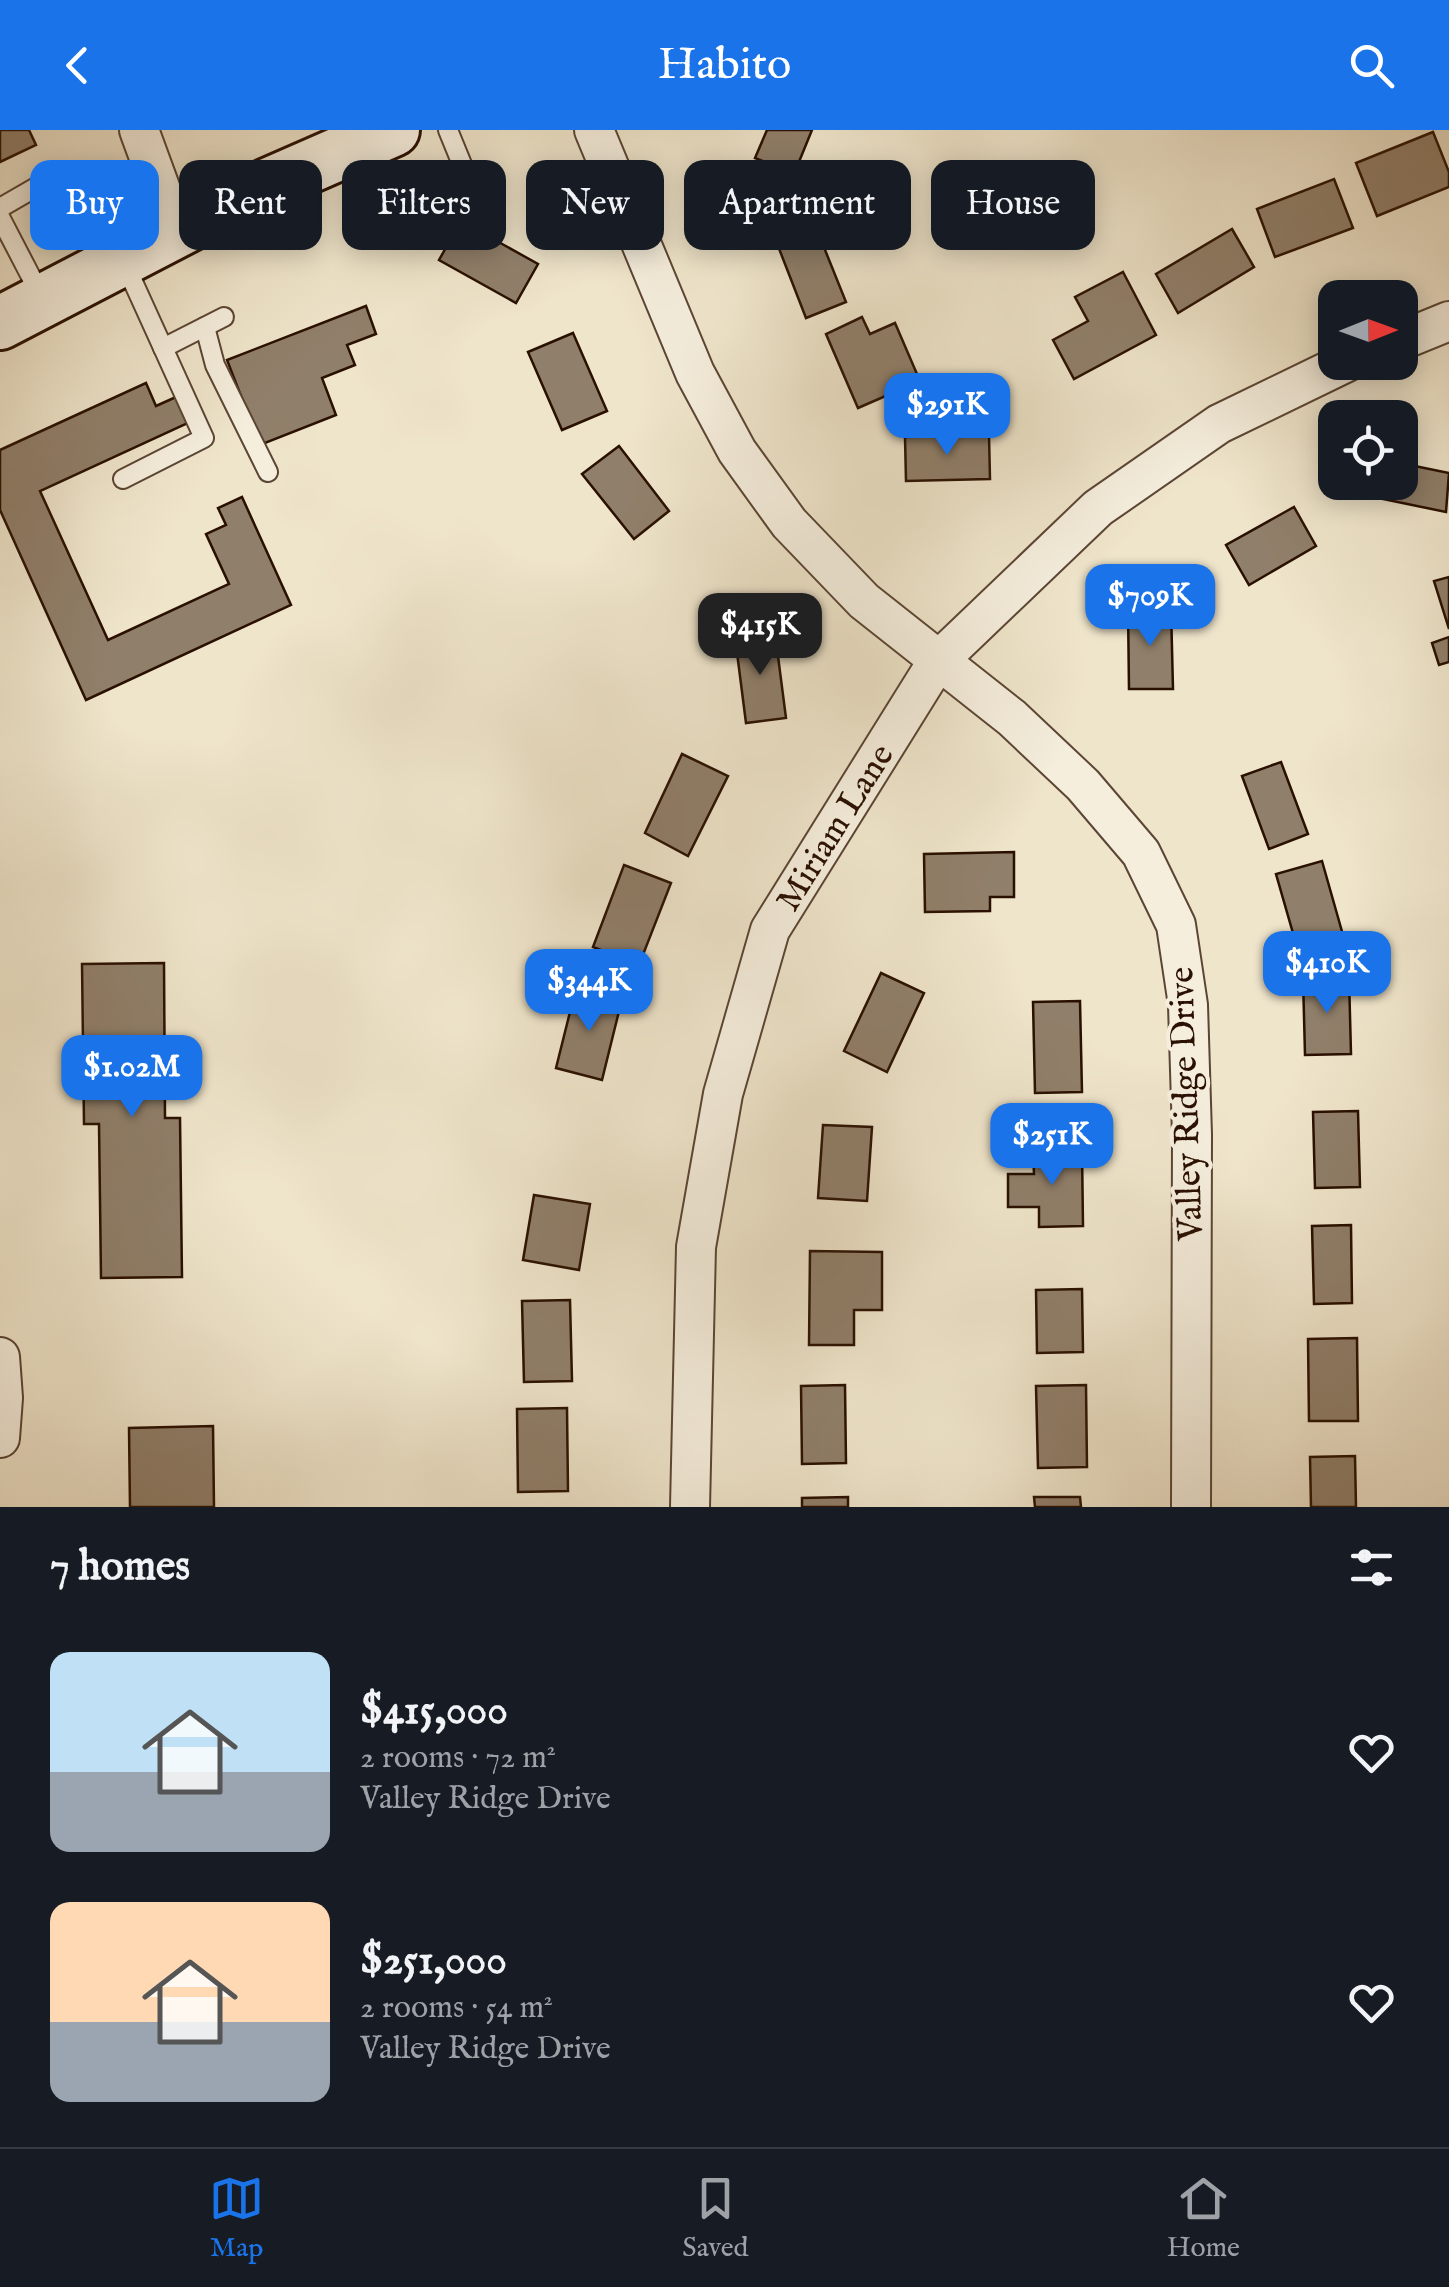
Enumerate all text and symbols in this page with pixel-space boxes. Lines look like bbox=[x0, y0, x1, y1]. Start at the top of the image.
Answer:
text: Habito bbox=[658, 37, 791, 94]
icon: back bbox=[50, 38, 105, 93]
icon: search bbox=[1344, 38, 1399, 93]
chip: Buy bbox=[30, 160, 159, 250]
chip: Rent bbox=[179, 160, 322, 250]
chip: Filters bbox=[342, 160, 506, 250]
chip: New bbox=[526, 160, 664, 250]
chip: Apartment bbox=[684, 160, 911, 250]
chip: House bbox=[931, 160, 1095, 250]
north arrow bbox=[1318, 280, 1418, 380]
map controls bbox=[1318, 280, 1418, 500]
pin: $291K bbox=[877, 373, 1017, 458]
text: $291K bbox=[906, 385, 988, 426]
button: locate bbox=[1318, 400, 1418, 500]
pin: $709K bbox=[1080, 564, 1220, 649]
text: $709K bbox=[1107, 576, 1193, 617]
pin: $415K bbox=[690, 593, 830, 678]
text: $415K bbox=[720, 605, 800, 646]
street label: Miriam Lane bbox=[767, 736, 905, 920]
pin: $410K bbox=[1257, 931, 1397, 1016]
text: $410K bbox=[1285, 943, 1369, 984]
pin: $344K bbox=[519, 949, 659, 1034]
text: $344K bbox=[547, 961, 631, 1002]
street label: Valley Ridge Drive bbox=[1160, 966, 1215, 1243]
pin: $1.02M bbox=[51, 1035, 213, 1120]
text: $1.02M bbox=[83, 1047, 181, 1088]
pin: $251K bbox=[982, 1103, 1122, 1188]
text: $251K bbox=[1012, 1115, 1092, 1156]
icon: filters bbox=[1344, 1540, 1399, 1595]
text: 7 homes bbox=[50, 1541, 190, 1594]
text: $415,000 bbox=[360, 1685, 508, 1738]
icon: home bbox=[130, 1692, 250, 1812]
icon: heart bbox=[1344, 1725, 1399, 1780]
text: 2 rooms · 72 m² bbox=[360, 1738, 556, 1779]
text: Valley Ridge Drive bbox=[360, 1779, 611, 1820]
text: $251,000 bbox=[360, 1935, 507, 1988]
icon: home bbox=[130, 1942, 250, 2062]
icon: heart bbox=[1344, 1975, 1399, 2030]
text: 2 rooms · 54 m² bbox=[360, 1988, 553, 2029]
text: Valley Ridge Drive bbox=[360, 2029, 611, 2070]
tab: Map bbox=[209, 2171, 264, 2266]
tab: Saved bbox=[682, 2171, 749, 2266]
tab: Home bbox=[1167, 2171, 1240, 2266]

